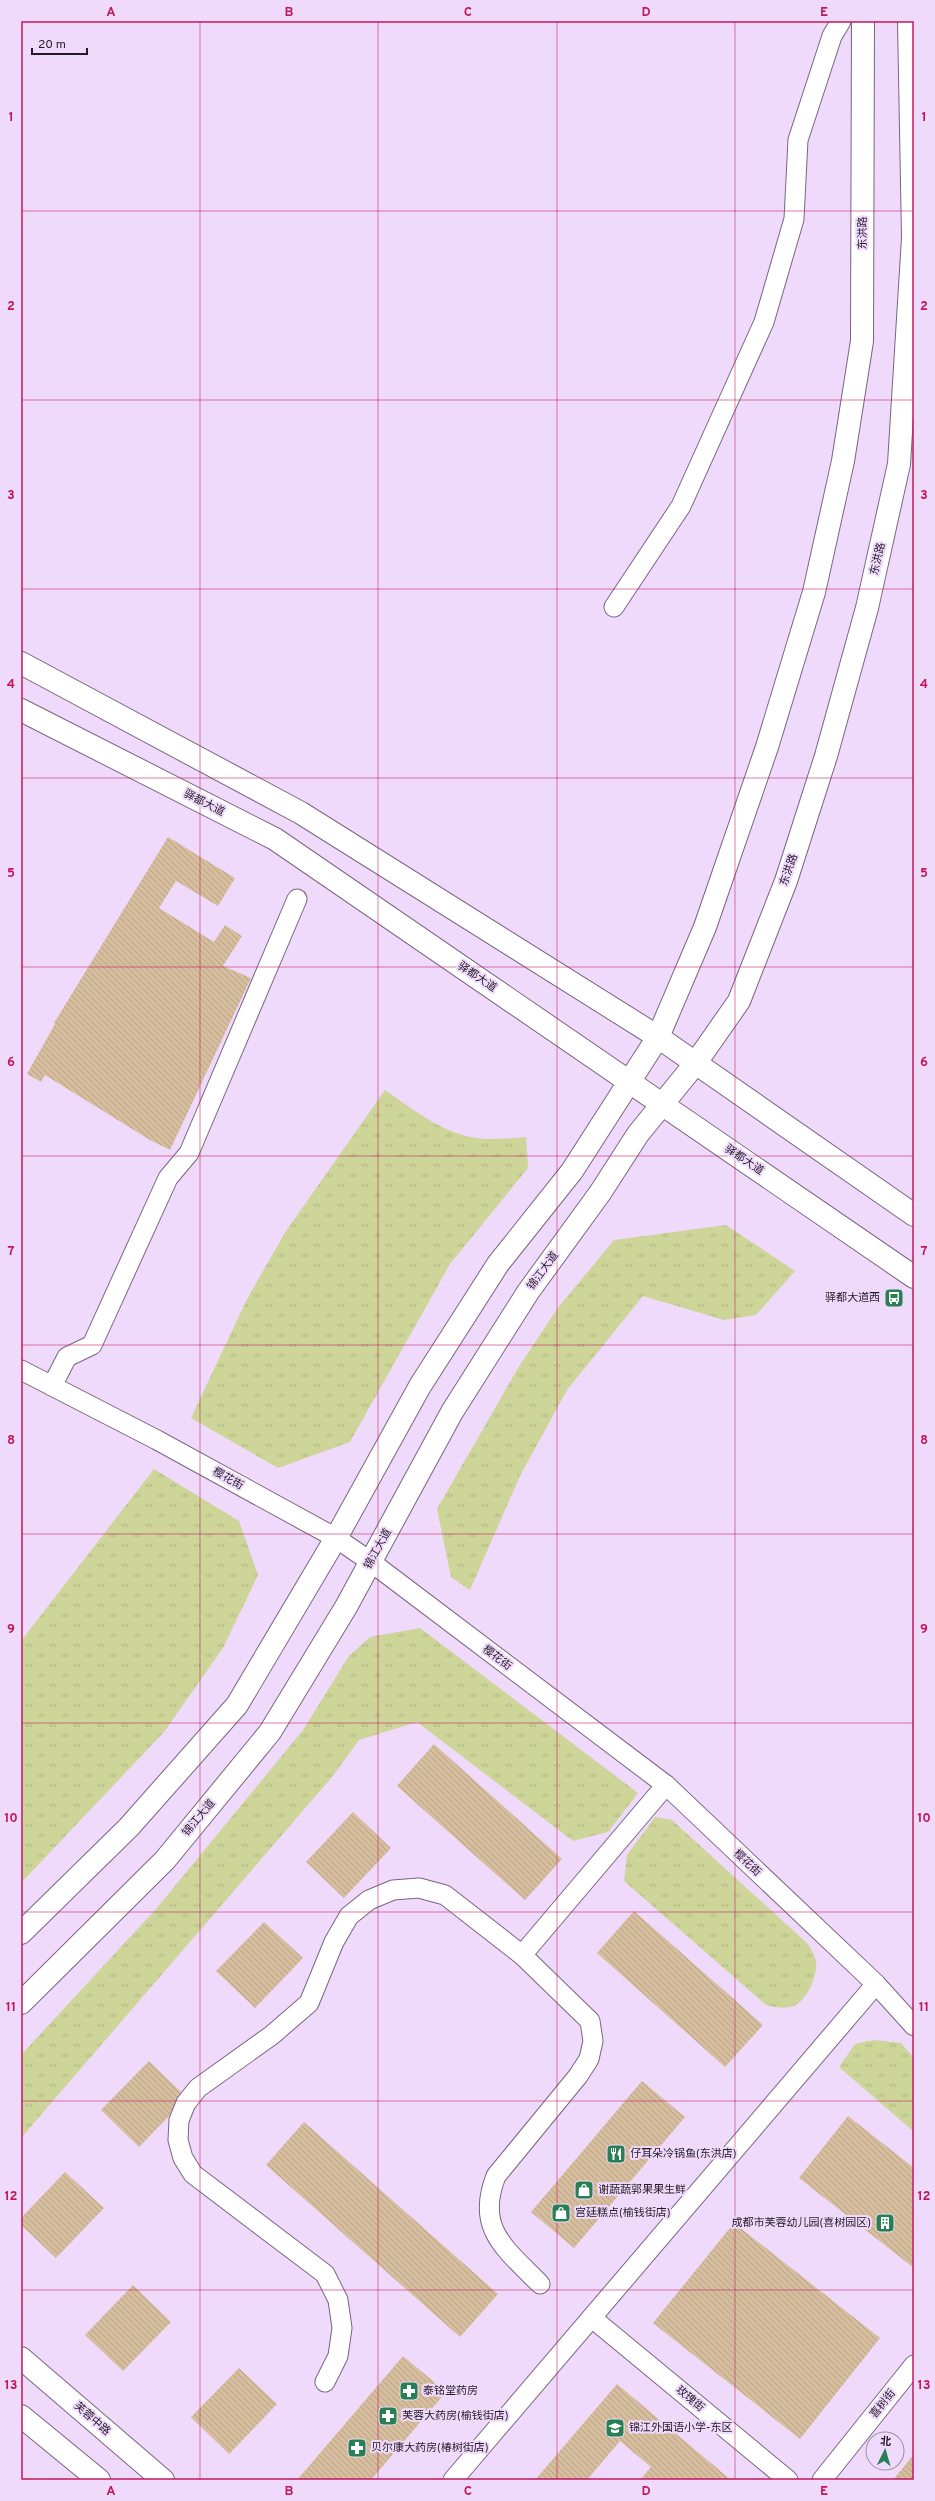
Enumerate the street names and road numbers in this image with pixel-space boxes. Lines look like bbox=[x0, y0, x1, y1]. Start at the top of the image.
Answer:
street label: 东洪路 bbox=[856, 217, 870, 250]
street label: 东洪路 bbox=[867, 541, 889, 577]
street label: 驿都大道 bbox=[181, 787, 227, 819]
street label: 东洪路 bbox=[777, 852, 801, 888]
street label: 驿都大道 bbox=[455, 959, 499, 995]
street label: 驿都大道 bbox=[722, 1142, 766, 1178]
street label: 锦江大道 bbox=[524, 1249, 562, 1293]
street label: 樱花街 bbox=[210, 1465, 246, 1493]
street label: 锦江大道 bbox=[361, 1526, 395, 1572]
street label: 樱花街 bbox=[480, 1642, 514, 1674]
street label: 锦江大道 bbox=[179, 1797, 219, 1839]
street label: 樱花街 bbox=[730, 1847, 764, 1879]
street label: 玫瑰街 bbox=[673, 2383, 707, 2415]
street label: 喜树街 bbox=[867, 2387, 899, 2421]
street label: 芙蓉中路 bbox=[71, 2399, 113, 2439]

